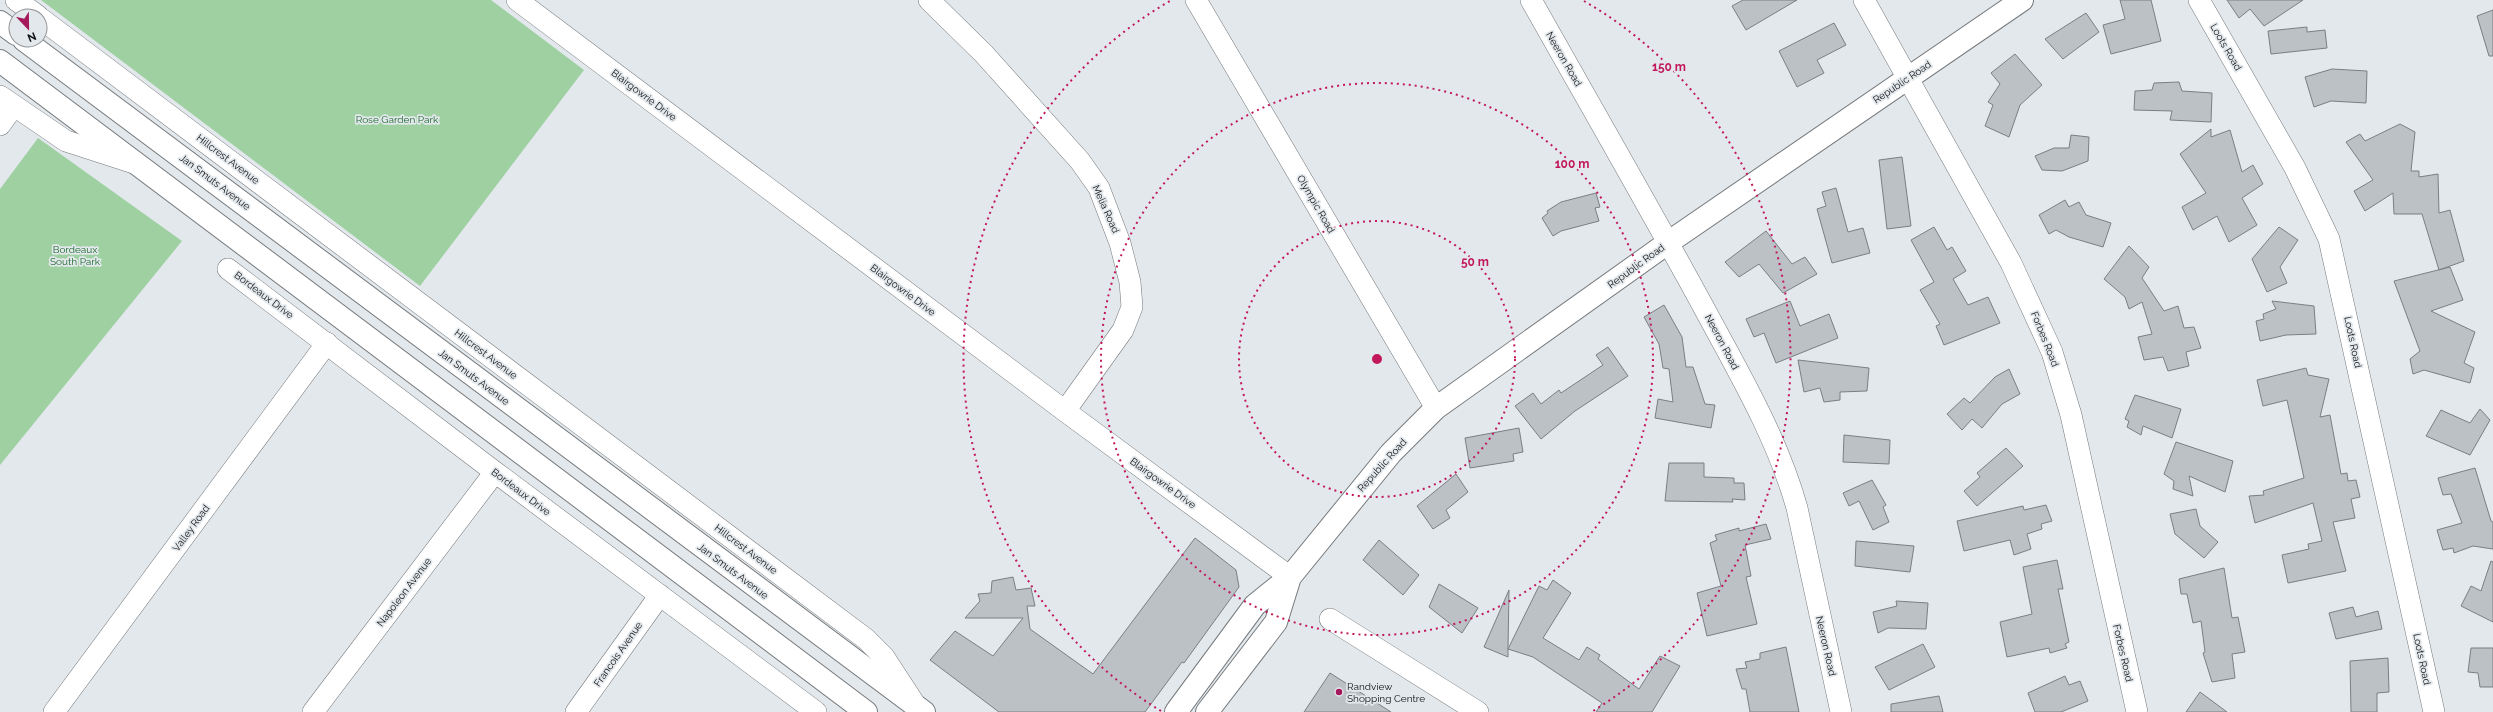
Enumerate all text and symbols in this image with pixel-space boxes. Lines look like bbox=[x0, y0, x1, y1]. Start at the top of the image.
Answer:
north arrow bbox=[8, 8, 48, 48]
street label: Loots Road bbox=[2208, 22, 2244, 72]
text: N bbox=[25, 29, 38, 44]
street label: Neeron Road bbox=[1544, 30, 1584, 88]
street label: Republic Road bbox=[1871, 59, 1933, 105]
text: 150 m bbox=[1652, 60, 1686, 74]
street label: Blairgowrie Drive bbox=[609, 67, 679, 123]
park label: Rose Garden Park bbox=[356, 114, 439, 125]
street label: Hillcrest Avenue bbox=[195, 132, 261, 186]
street label: Jan Smuts Avenue bbox=[178, 152, 252, 212]
text: 100 m bbox=[1555, 157, 1589, 171]
street label: Olympic Road bbox=[1295, 173, 1337, 235]
street label: Melia Road bbox=[1091, 183, 1121, 235]
street label: Republic Road bbox=[1605, 242, 1667, 290]
park label: Bordeaux South Park bbox=[50, 244, 101, 267]
text: 50 m bbox=[1461, 255, 1489, 269]
street label: Blairgowrie Drive bbox=[868, 262, 938, 318]
street label: Bordeaux Drive bbox=[232, 269, 296, 321]
street label: Forbes Road bbox=[2029, 310, 2061, 368]
street label: Neeron Road bbox=[1703, 312, 1741, 372]
street label: Loots Road bbox=[2342, 315, 2364, 369]
street label: Hillcrest Avenue bbox=[453, 327, 519, 381]
street label: Jan Smuts Avenue bbox=[437, 347, 511, 407]
centre of rings bbox=[1370, 352, 1384, 366]
street label: Republic Road bbox=[1355, 436, 1409, 494]
street label: Blairgowrie Drive bbox=[1128, 455, 1198, 511]
street label: Bordeaux Drive bbox=[489, 466, 553, 518]
street label: Valley Road bbox=[171, 503, 211, 553]
street label: Hillcrest Avenue bbox=[713, 522, 779, 576]
street label: Jan Smuts Avenue bbox=[696, 541, 770, 601]
street label: Napoleon Avenue bbox=[375, 555, 433, 628]
street label: Neeron Road bbox=[1814, 615, 1838, 677]
street label: Francois Avenue bbox=[592, 620, 644, 688]
street label: Forbes Road bbox=[2111, 623, 2135, 683]
street label: Loots Road bbox=[2411, 632, 2433, 686]
place label: Randview Shopping Centre bbox=[1347, 681, 1425, 704]
marker: Randview Shopping Centre bbox=[1334, 687, 1344, 697]

